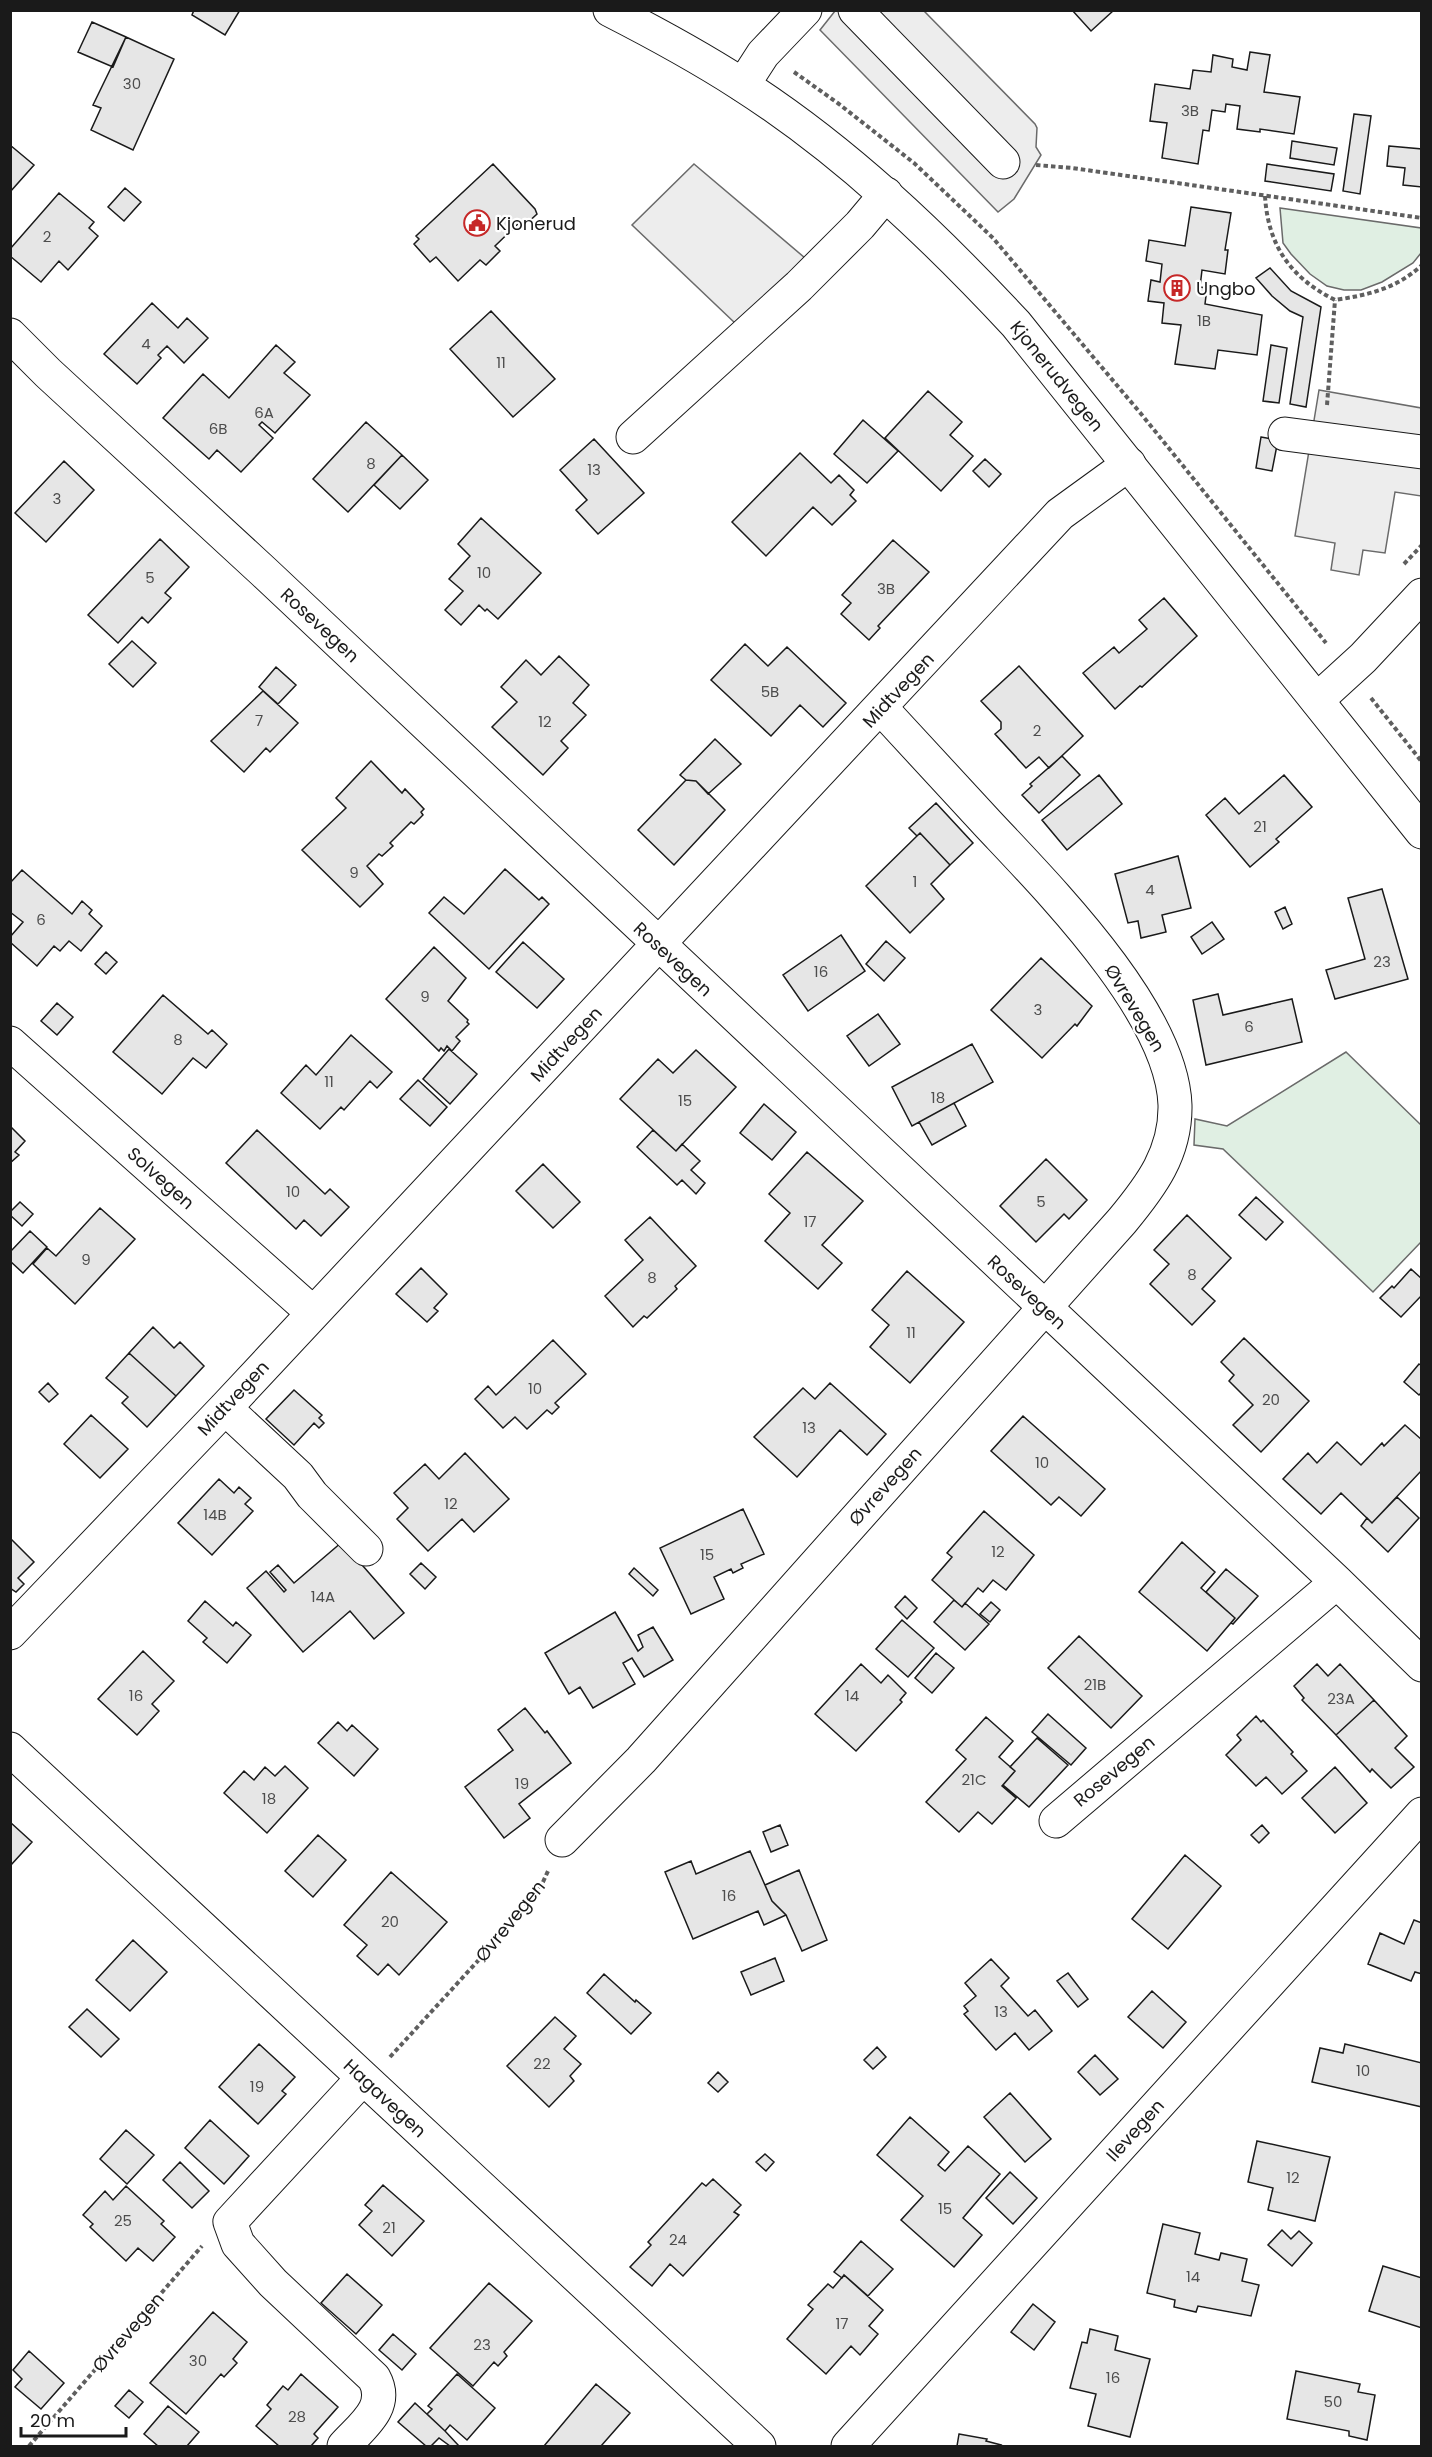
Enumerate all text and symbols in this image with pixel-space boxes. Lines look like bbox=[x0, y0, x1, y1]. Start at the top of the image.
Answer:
house number: 30 bbox=[123, 73, 141, 94]
house number: 3B bbox=[1181, 100, 1199, 121]
public building icon: Kjonerud bbox=[462, 208, 492, 238]
place label: Kjonerud bbox=[496, 211, 576, 236]
house number: 2 bbox=[43, 226, 51, 247]
building icon: Ungbo bbox=[1162, 273, 1192, 303]
place label: Ungbo bbox=[1196, 276, 1256, 301]
house number: 1B bbox=[1197, 310, 1211, 331]
street label: Kjonerudvegen bbox=[1005, 315, 1109, 437]
house number: 4 bbox=[141, 333, 151, 354]
house number: 11 bbox=[496, 352, 506, 373]
house number: 6A bbox=[254, 402, 274, 423]
house number: 6B bbox=[209, 418, 227, 439]
house number: 8 bbox=[366, 453, 376, 474]
house number: 13 bbox=[587, 459, 601, 480]
house number: 3 bbox=[53, 488, 61, 509]
house number: 10 bbox=[477, 562, 491, 583]
house number: 5 bbox=[145, 567, 155, 588]
house number: 3B bbox=[877, 578, 895, 599]
street label: Rosevegen bbox=[275, 582, 365, 668]
street label: Midtvegen bbox=[857, 647, 939, 733]
house number: 5B bbox=[761, 681, 779, 702]
house number: 7 bbox=[255, 710, 263, 731]
house number: 12 bbox=[538, 711, 552, 732]
house number: 2 bbox=[1033, 720, 1041, 741]
house number: 21 bbox=[1253, 816, 1267, 837]
house number: 9 bbox=[349, 862, 359, 883]
house number: 1 bbox=[913, 871, 917, 892]
house number: 4 bbox=[1145, 879, 1155, 900]
house number: 6 bbox=[36, 909, 46, 930]
street label: Rosevegen bbox=[628, 916, 718, 1002]
house number: 23 bbox=[1373, 951, 1391, 972]
street label: Øvrevegen bbox=[1099, 959, 1171, 1057]
house number: 16 bbox=[814, 961, 828, 982]
house number: 9 bbox=[420, 986, 430, 1007]
house number: 3 bbox=[1034, 999, 1042, 1020]
street label: Midtvegen bbox=[525, 1001, 607, 1087]
house number: 6 bbox=[1244, 1016, 1254, 1037]
house number: 8 bbox=[173, 1029, 183, 1050]
house number: 11 bbox=[324, 1071, 334, 1092]
house number: 18 bbox=[931, 1087, 945, 1108]
house number: 15 bbox=[678, 1090, 692, 1111]
street label: Solvegen bbox=[122, 1141, 200, 1215]
house number: 10 bbox=[286, 1181, 300, 1202]
house number: 5 bbox=[1036, 1191, 1046, 1212]
house number: 17 bbox=[804, 1211, 817, 1232]
house number: 9 bbox=[81, 1249, 91, 1270]
street label: Rosevegen bbox=[982, 1249, 1072, 1335]
house number: 8 bbox=[1187, 1264, 1197, 1285]
house number: 8 bbox=[647, 1267, 657, 1288]
house number: 11 bbox=[906, 1322, 916, 1343]
street label: Midtvegen bbox=[192, 1355, 274, 1441]
house number: 10 bbox=[528, 1378, 542, 1399]
house number: 20 bbox=[1262, 1389, 1280, 1410]
house number: 13 bbox=[802, 1417, 816, 1438]
street label: Øvrevegen bbox=[843, 1441, 927, 1531]
house number: 10 bbox=[1035, 1452, 1049, 1473]
house number: 12 bbox=[444, 1493, 458, 1514]
house number: 14B bbox=[203, 1504, 227, 1525]
house number: 12 bbox=[991, 1541, 1005, 1562]
house number: 15 bbox=[700, 1544, 714, 1565]
house number: 14A bbox=[311, 1586, 335, 1607]
house number: 21B bbox=[1084, 1674, 1106, 1695]
house number: 16 bbox=[129, 1685, 143, 1706]
house number: 14 bbox=[845, 1685, 859, 1706]
house number: 23A bbox=[1327, 1688, 1355, 1709]
street label: Rosevegen bbox=[1068, 1730, 1160, 1812]
house number: 21C bbox=[961, 1769, 987, 1790]
house number: 19 bbox=[515, 1773, 529, 1794]
house number: 18 bbox=[262, 1788, 276, 1809]
street label: Øvrevegen bbox=[469, 1875, 551, 1967]
house number: 16 bbox=[722, 1885, 736, 1906]
house number: 20 bbox=[381, 1911, 399, 1932]
house number: 13 bbox=[994, 2001, 1008, 2022]
street label: Hagavegen bbox=[338, 2053, 432, 2143]
house number: 22 bbox=[533, 2053, 551, 2074]
house number: 10 bbox=[1356, 2060, 1370, 2081]
house number: 19 bbox=[250, 2076, 264, 2097]
street label: Ilevegen bbox=[1100, 2093, 1170, 2167]
house number: 12 bbox=[1286, 2167, 1300, 2188]
house number: 15 bbox=[938, 2198, 952, 2219]
house number: 25 bbox=[114, 2210, 132, 2231]
house number: 21 bbox=[382, 2217, 396, 2238]
house number: 24 bbox=[669, 2229, 687, 2250]
house number: 14 bbox=[1186, 2266, 1200, 2287]
street label: Øvrevegen bbox=[86, 2287, 170, 2377]
house number: 17 bbox=[836, 2313, 849, 2334]
house number: 23 bbox=[473, 2334, 491, 2355]
house number: 30 bbox=[189, 2350, 207, 2371]
house number: 16 bbox=[1106, 2367, 1120, 2388]
house number: 50 bbox=[1324, 2391, 1342, 2412]
scale bar bbox=[21, 2400, 126, 2438]
house number: 28 bbox=[288, 2406, 306, 2427]
text: 20 m bbox=[30, 2408, 75, 2433]

